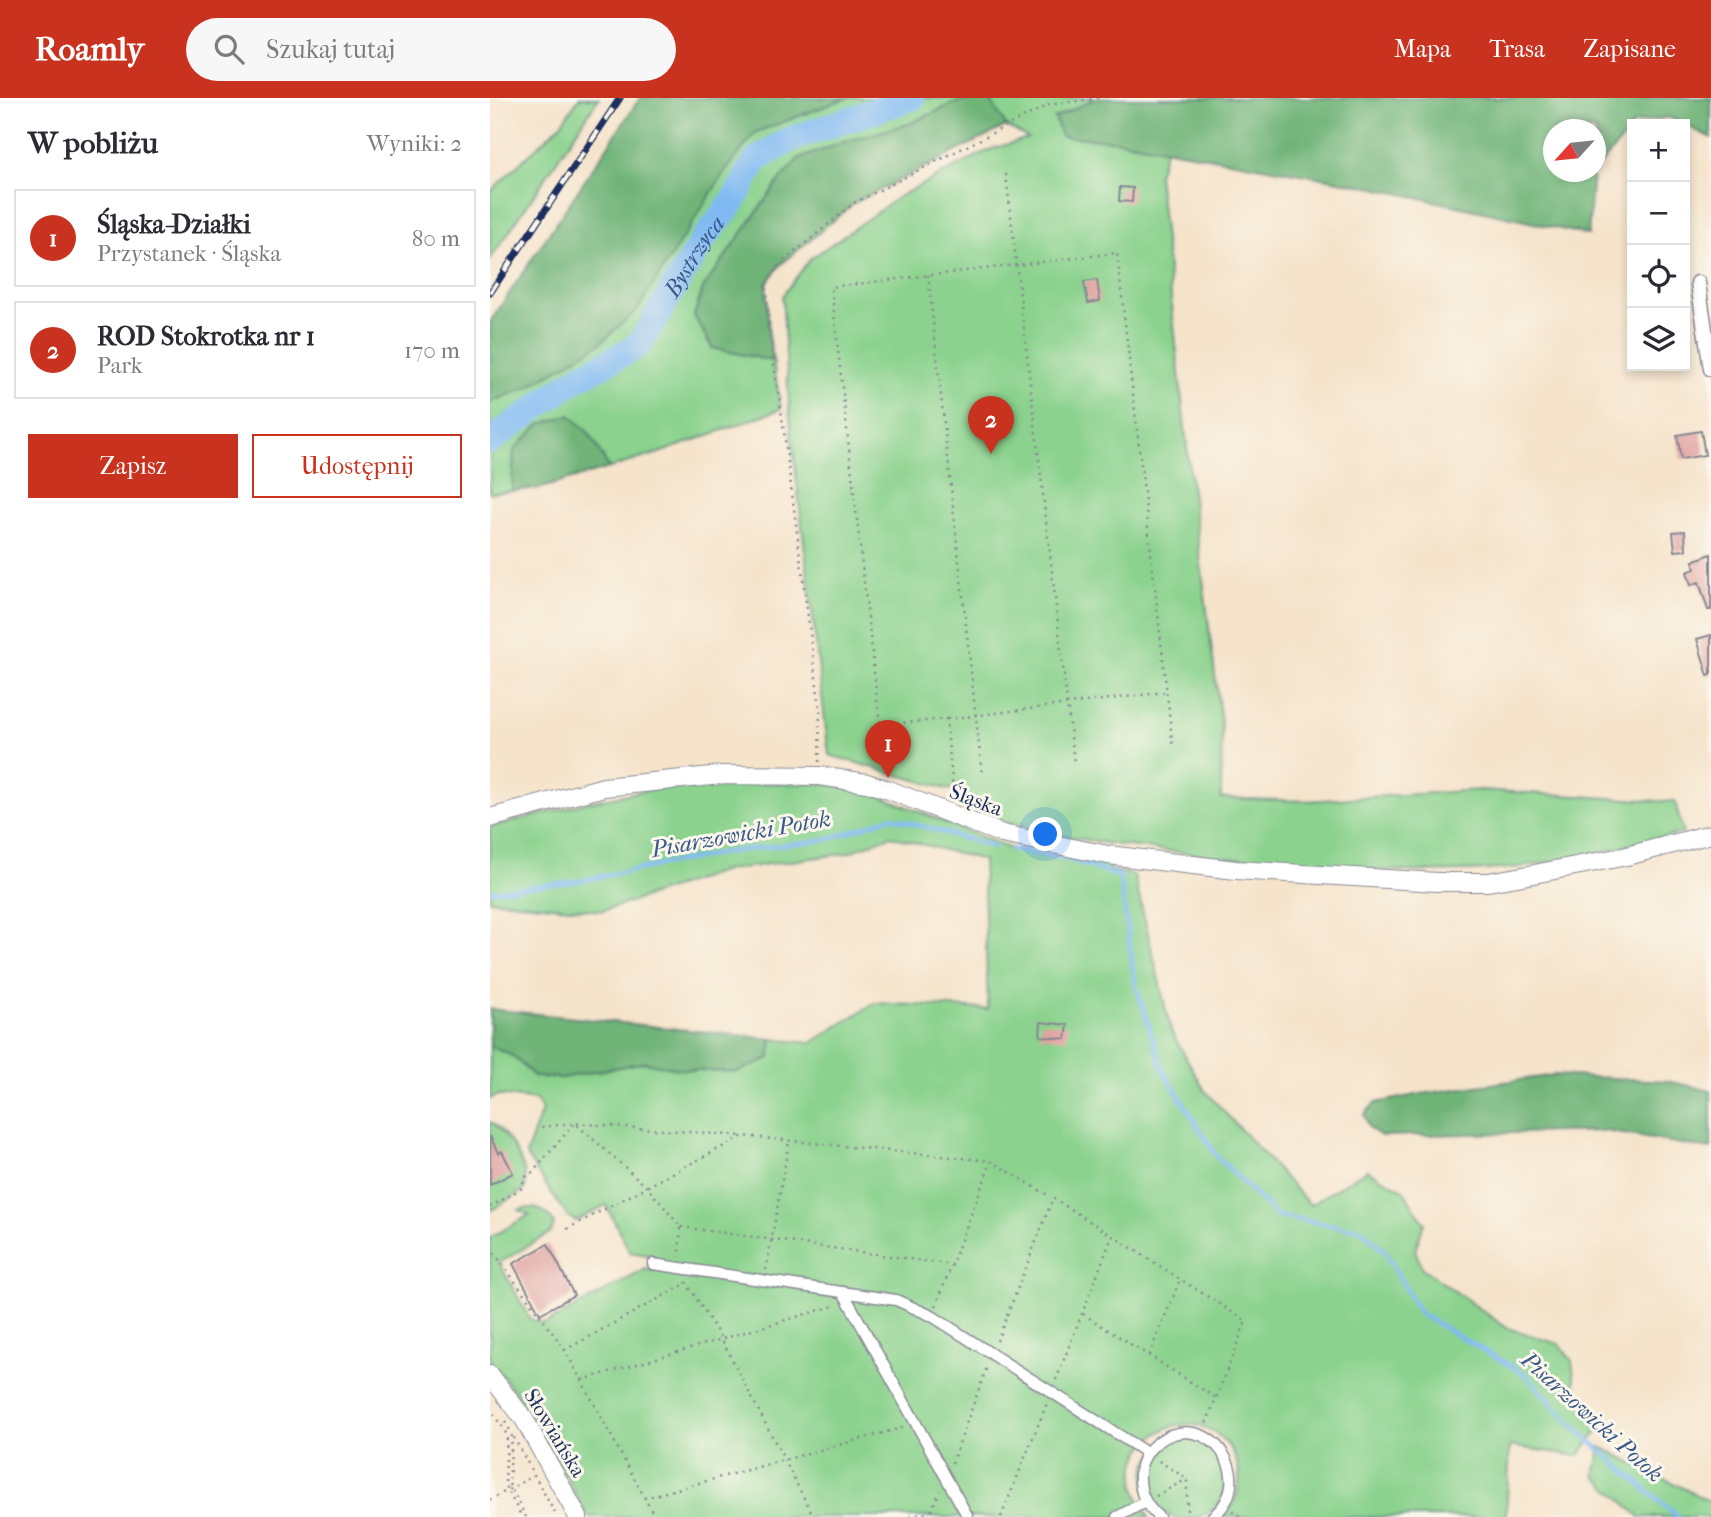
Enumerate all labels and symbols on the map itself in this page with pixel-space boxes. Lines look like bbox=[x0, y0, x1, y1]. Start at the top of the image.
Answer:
north arrow bbox=[1543, 119, 1606, 182]
water label: Bystrzyca bbox=[657, 210, 730, 304]
pin: 2 bbox=[968, 396, 1014, 454]
pin: 1 bbox=[865, 720, 911, 778]
street label: Śląska bbox=[946, 779, 1006, 821]
water label: Pisarzowicki Potok bbox=[648, 805, 833, 863]
your location bbox=[1028, 817, 1062, 851]
water label: Pisarzowicki Potok bbox=[1515, 1345, 1669, 1488]
street label: Słowiańska bbox=[519, 1385, 591, 1482]

